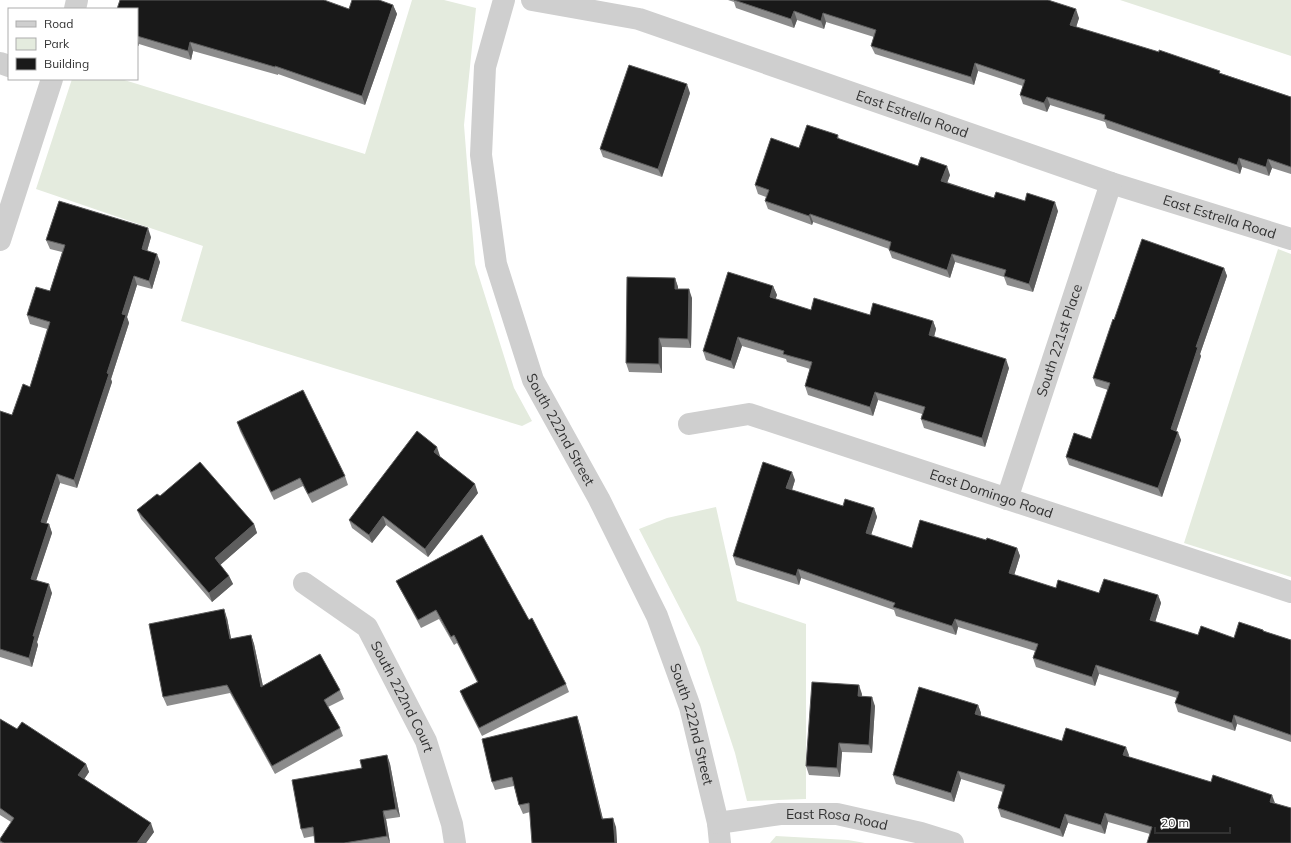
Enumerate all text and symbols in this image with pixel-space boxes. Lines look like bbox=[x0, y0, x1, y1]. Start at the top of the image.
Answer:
legend bbox=[8, 8, 138, 80]
text: Road bbox=[44, 16, 73, 31]
text: Park bbox=[44, 36, 70, 51]
text: Building bbox=[44, 56, 89, 71]
street label: East Estrella Road bbox=[854, 86, 971, 142]
street label: East Estrella Road bbox=[1161, 191, 1278, 243]
street label: South 221st Place bbox=[1032, 282, 1086, 399]
street label: South 222nd Street bbox=[522, 371, 599, 489]
street label: East Domingo Road bbox=[927, 465, 1055, 522]
street label: South 222nd Court bbox=[367, 638, 438, 754]
street label: South 222nd Street bbox=[666, 661, 718, 787]
street label: East Rosa Road bbox=[786, 805, 889, 834]
scale bar bbox=[1155, 809, 1230, 835]
text: 20 m bbox=[1161, 815, 1189, 830]

